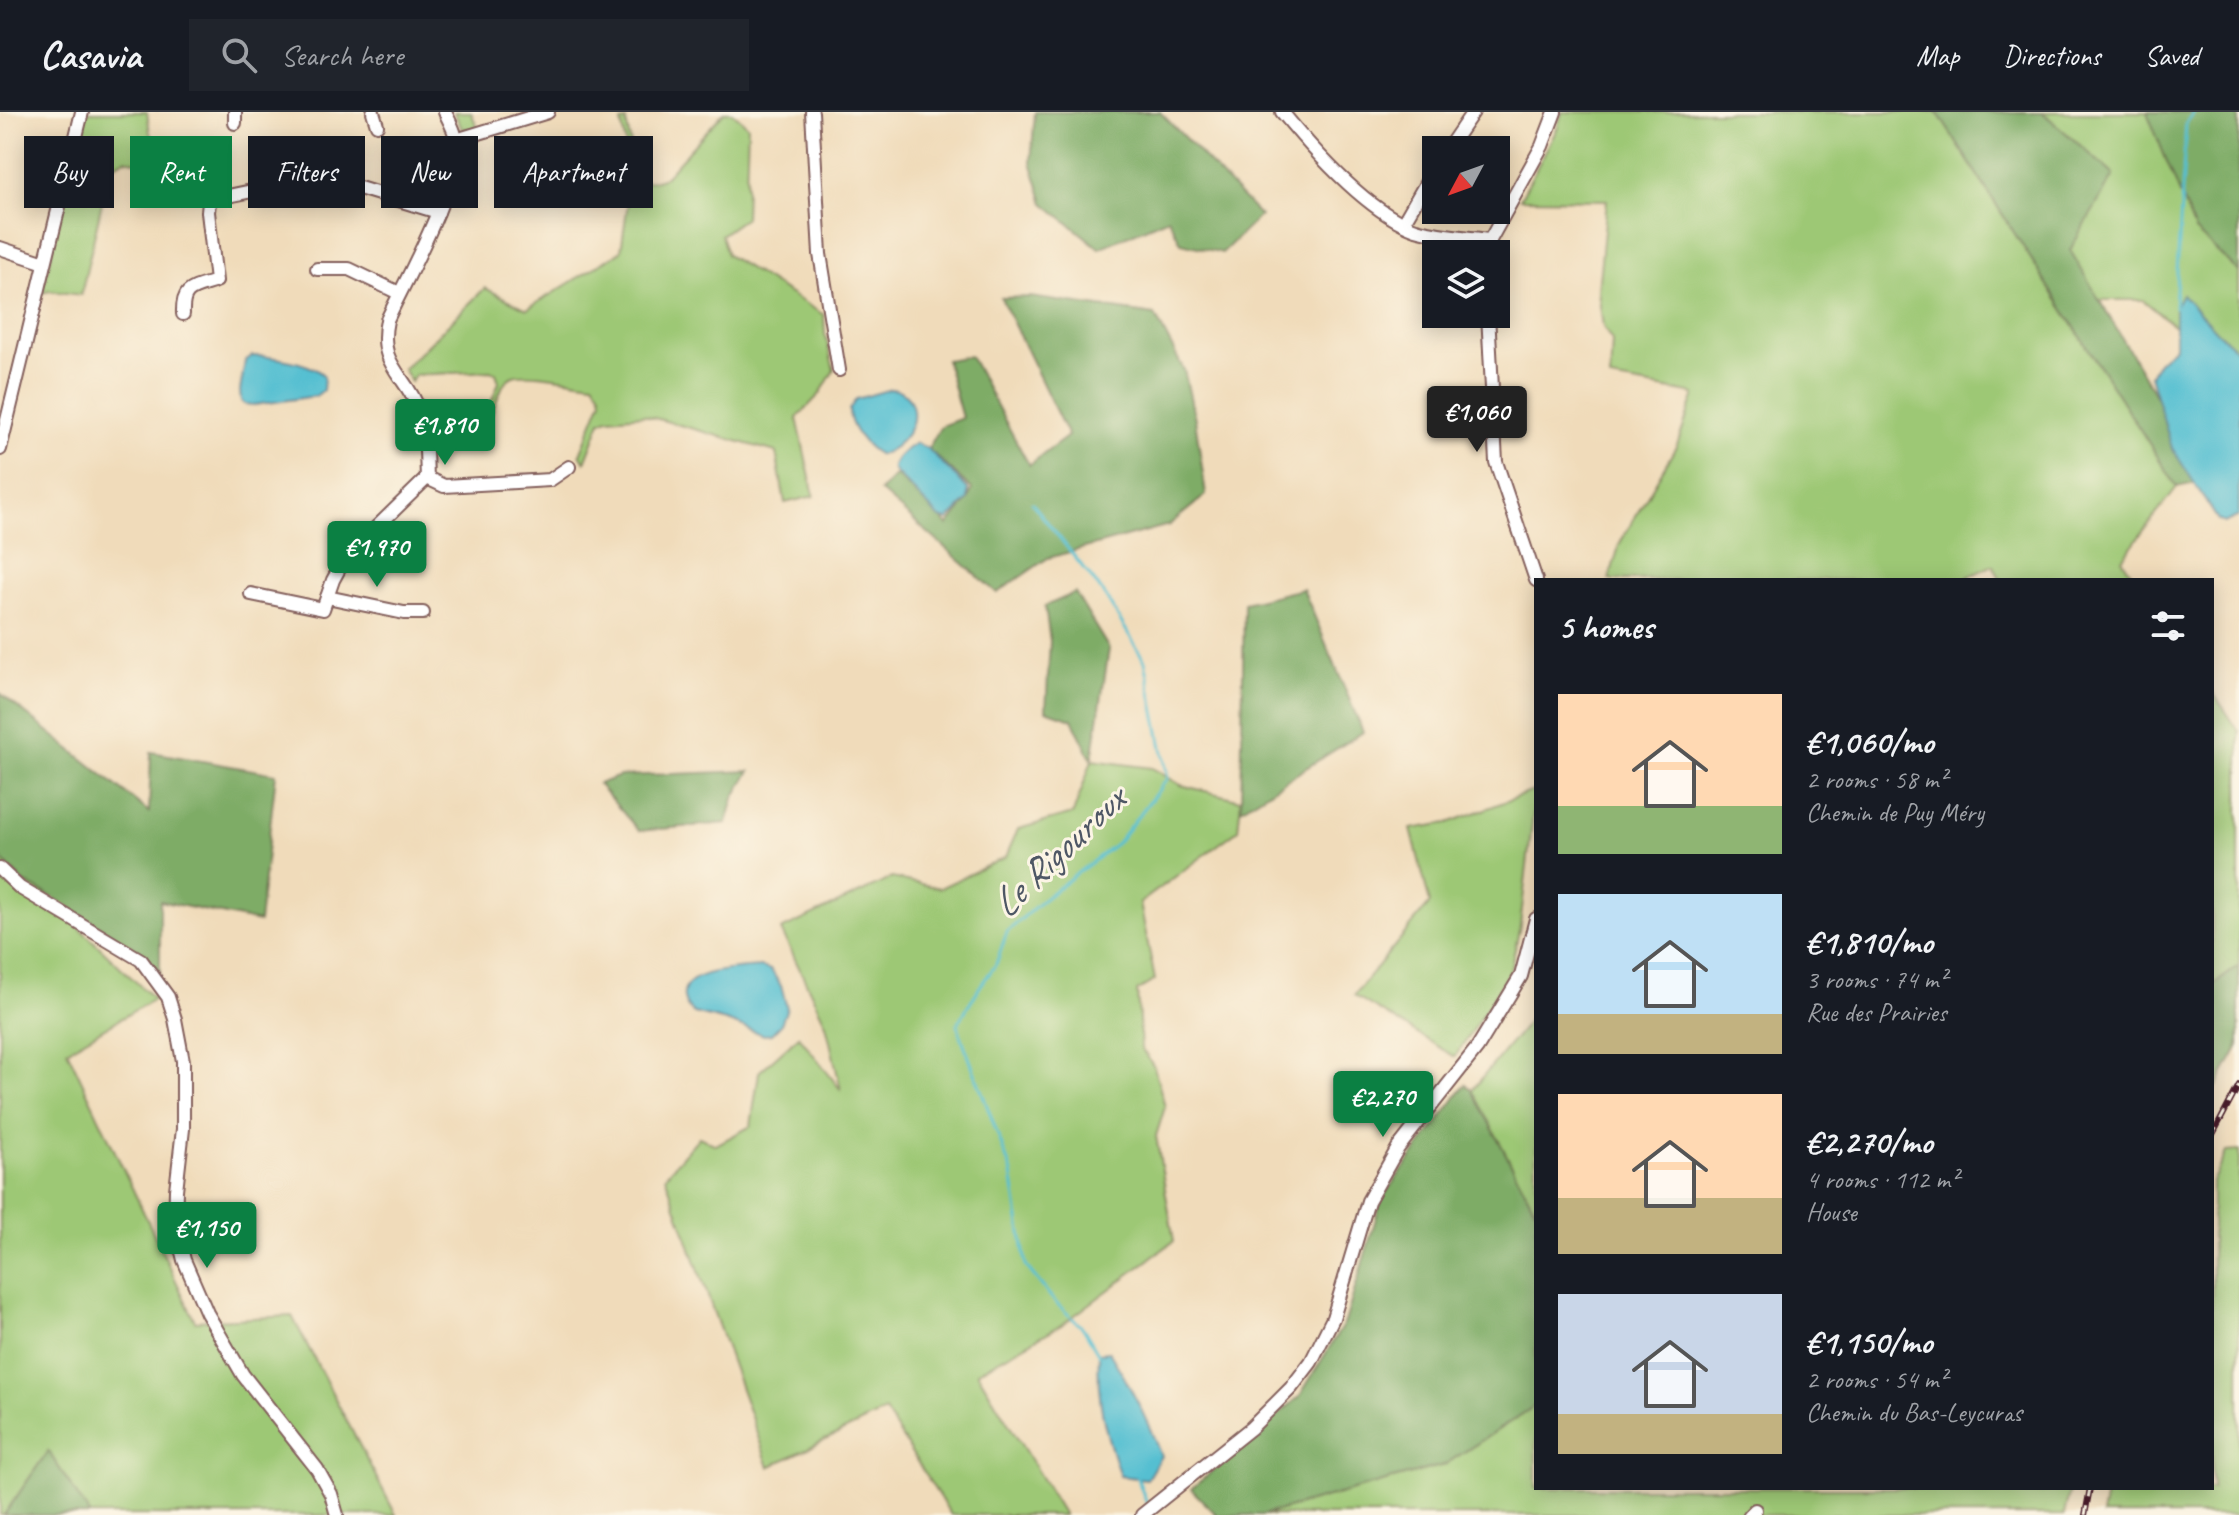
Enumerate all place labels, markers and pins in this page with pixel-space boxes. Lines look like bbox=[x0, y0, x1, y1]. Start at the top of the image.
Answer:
pin: €1,060 bbox=[1412, 386, 1542, 454]
pin: €1,810 bbox=[380, 399, 510, 467]
pin: €1,970 bbox=[312, 521, 442, 589]
pin: €2,270 bbox=[1318, 1071, 1448, 1139]
pin: €1,150 bbox=[142, 1202, 272, 1270]

